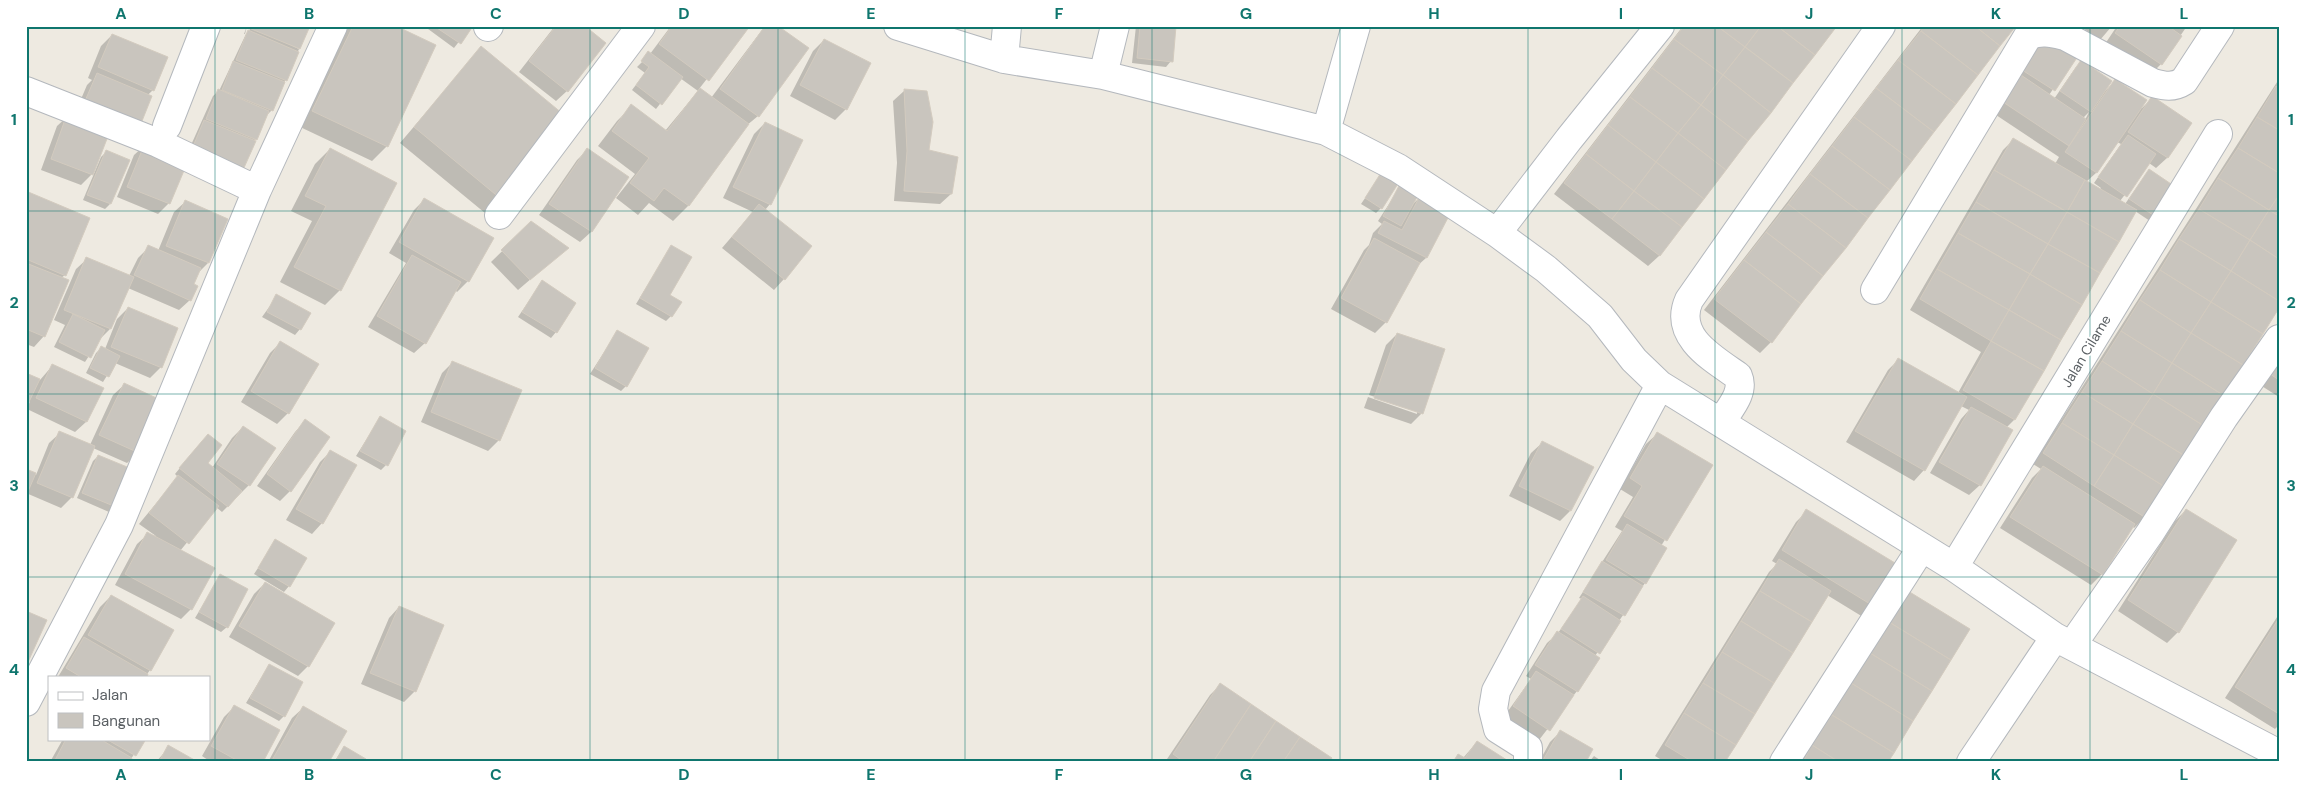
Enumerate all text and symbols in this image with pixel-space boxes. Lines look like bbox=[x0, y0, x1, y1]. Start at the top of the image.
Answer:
text: A bbox=[115, 3, 127, 24]
text: B bbox=[304, 3, 314, 24]
text: C bbox=[490, 3, 502, 24]
text: D bbox=[678, 3, 690, 24]
text: E bbox=[866, 3, 876, 24]
text: F bbox=[1055, 3, 1064, 24]
text: G bbox=[1240, 3, 1252, 24]
text: H bbox=[1428, 3, 1440, 24]
text: I bbox=[1619, 3, 1623, 24]
text: J bbox=[1805, 3, 1813, 24]
text: K bbox=[1991, 3, 2002, 24]
text: L bbox=[2180, 3, 2189, 24]
text: 1 bbox=[11, 109, 17, 130]
text: 1 bbox=[2288, 109, 2294, 130]
text: 2 bbox=[9, 292, 19, 313]
text: 2 bbox=[2286, 292, 2296, 313]
street label: Jalan Cilame bbox=[2057, 311, 2115, 391]
text: 3 bbox=[9, 475, 19, 496]
text: 3 bbox=[2286, 475, 2296, 496]
text: 4 bbox=[9, 659, 19, 680]
text: 4 bbox=[2286, 659, 2296, 680]
legend bbox=[48, 676, 210, 740]
text: Jalan bbox=[92, 685, 128, 705]
text: Bangunan bbox=[92, 711, 160, 731]
text: A bbox=[115, 764, 127, 785]
text: B bbox=[304, 764, 314, 785]
text: C bbox=[490, 764, 502, 785]
text: D bbox=[678, 764, 690, 785]
text: E bbox=[866, 764, 876, 785]
text: F bbox=[1055, 764, 1064, 785]
text: G bbox=[1240, 764, 1252, 785]
text: H bbox=[1428, 764, 1440, 785]
text: I bbox=[1619, 764, 1623, 785]
text: J bbox=[1805, 764, 1813, 785]
text: K bbox=[1991, 764, 2002, 785]
text: L bbox=[2180, 764, 2189, 785]

